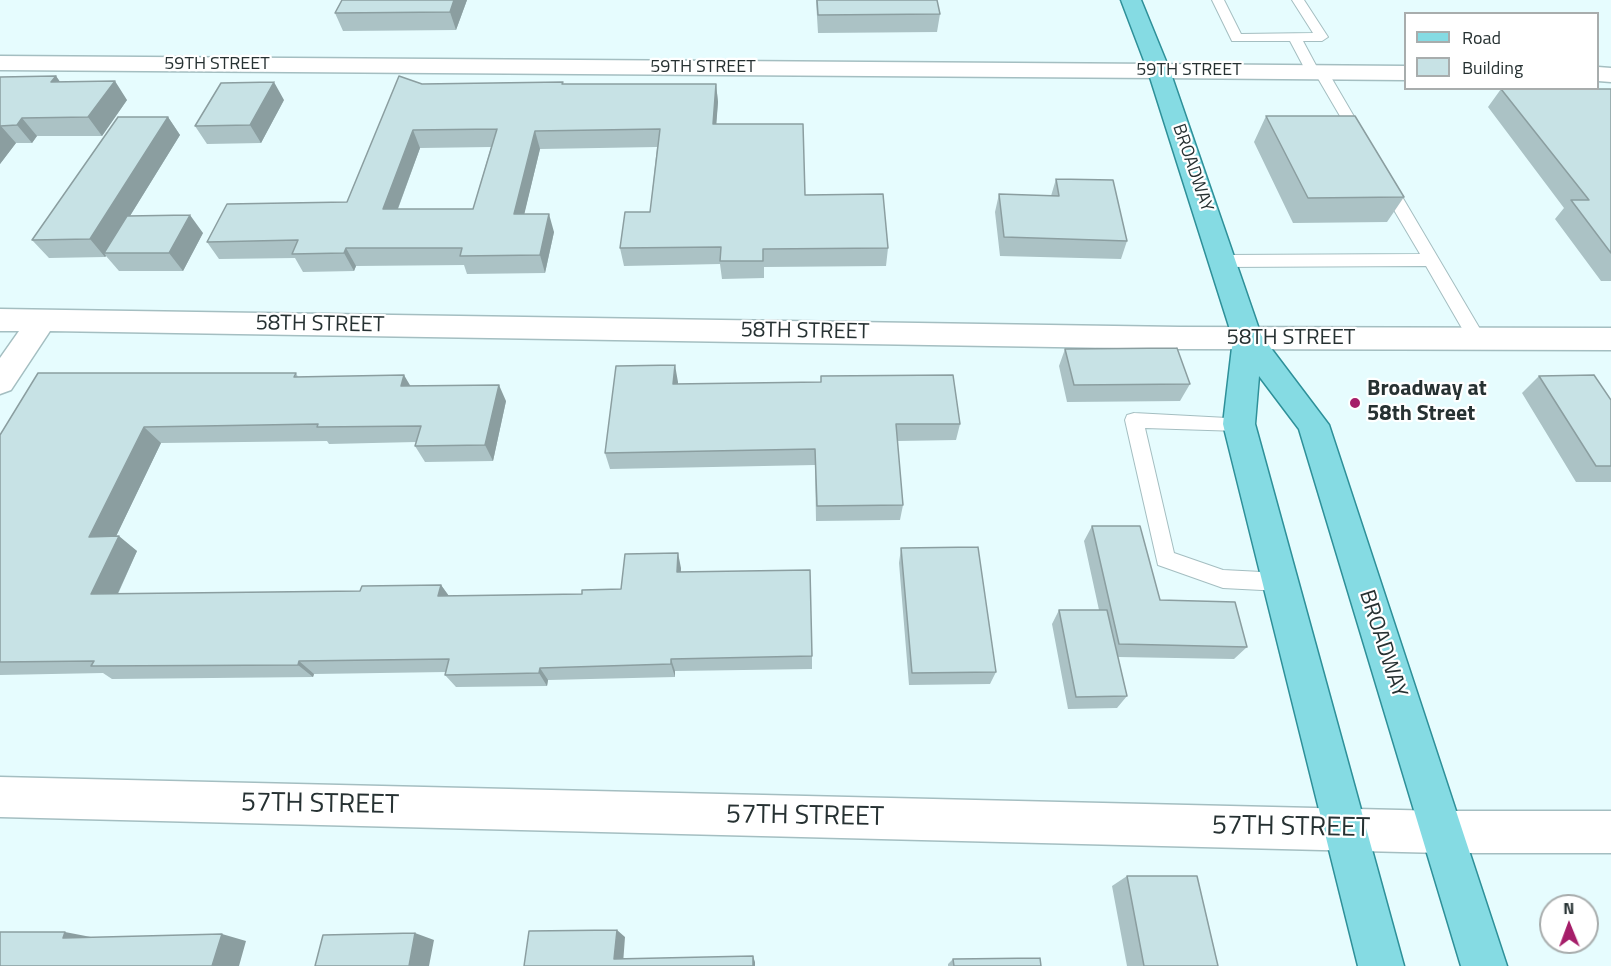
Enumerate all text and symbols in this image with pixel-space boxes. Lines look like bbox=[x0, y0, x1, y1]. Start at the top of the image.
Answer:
legend bbox=[1404, 12, 1599, 90]
text: Road bbox=[1462, 24, 1501, 51]
street label: 59TH STREET bbox=[164, 54, 270, 76]
text: Building bbox=[1462, 54, 1523, 81]
street label: 59TH STREET bbox=[650, 57, 756, 79]
street label: 59TH STREET bbox=[1136, 60, 1242, 82]
street label: BROADWAY bbox=[1167, 121, 1217, 215]
street label: 58TH STREET bbox=[255, 311, 385, 339]
street label: 58TH STREET bbox=[740, 318, 870, 346]
street label: 58TH STREET bbox=[1227, 326, 1355, 352]
place label: Broadway at 58th Street bbox=[1367, 377, 1487, 428]
marker: Broadway at 58th Street bbox=[1348, 396, 1362, 410]
street label: BROADWAY bbox=[1352, 587, 1412, 701]
street label: 57TH STREET bbox=[241, 787, 399, 823]
street label: 57TH STREET bbox=[726, 799, 884, 835]
street label: 57TH STREET bbox=[1212, 810, 1370, 846]
north arrow bbox=[1539, 894, 1599, 954]
text: N bbox=[1563, 896, 1574, 920]

